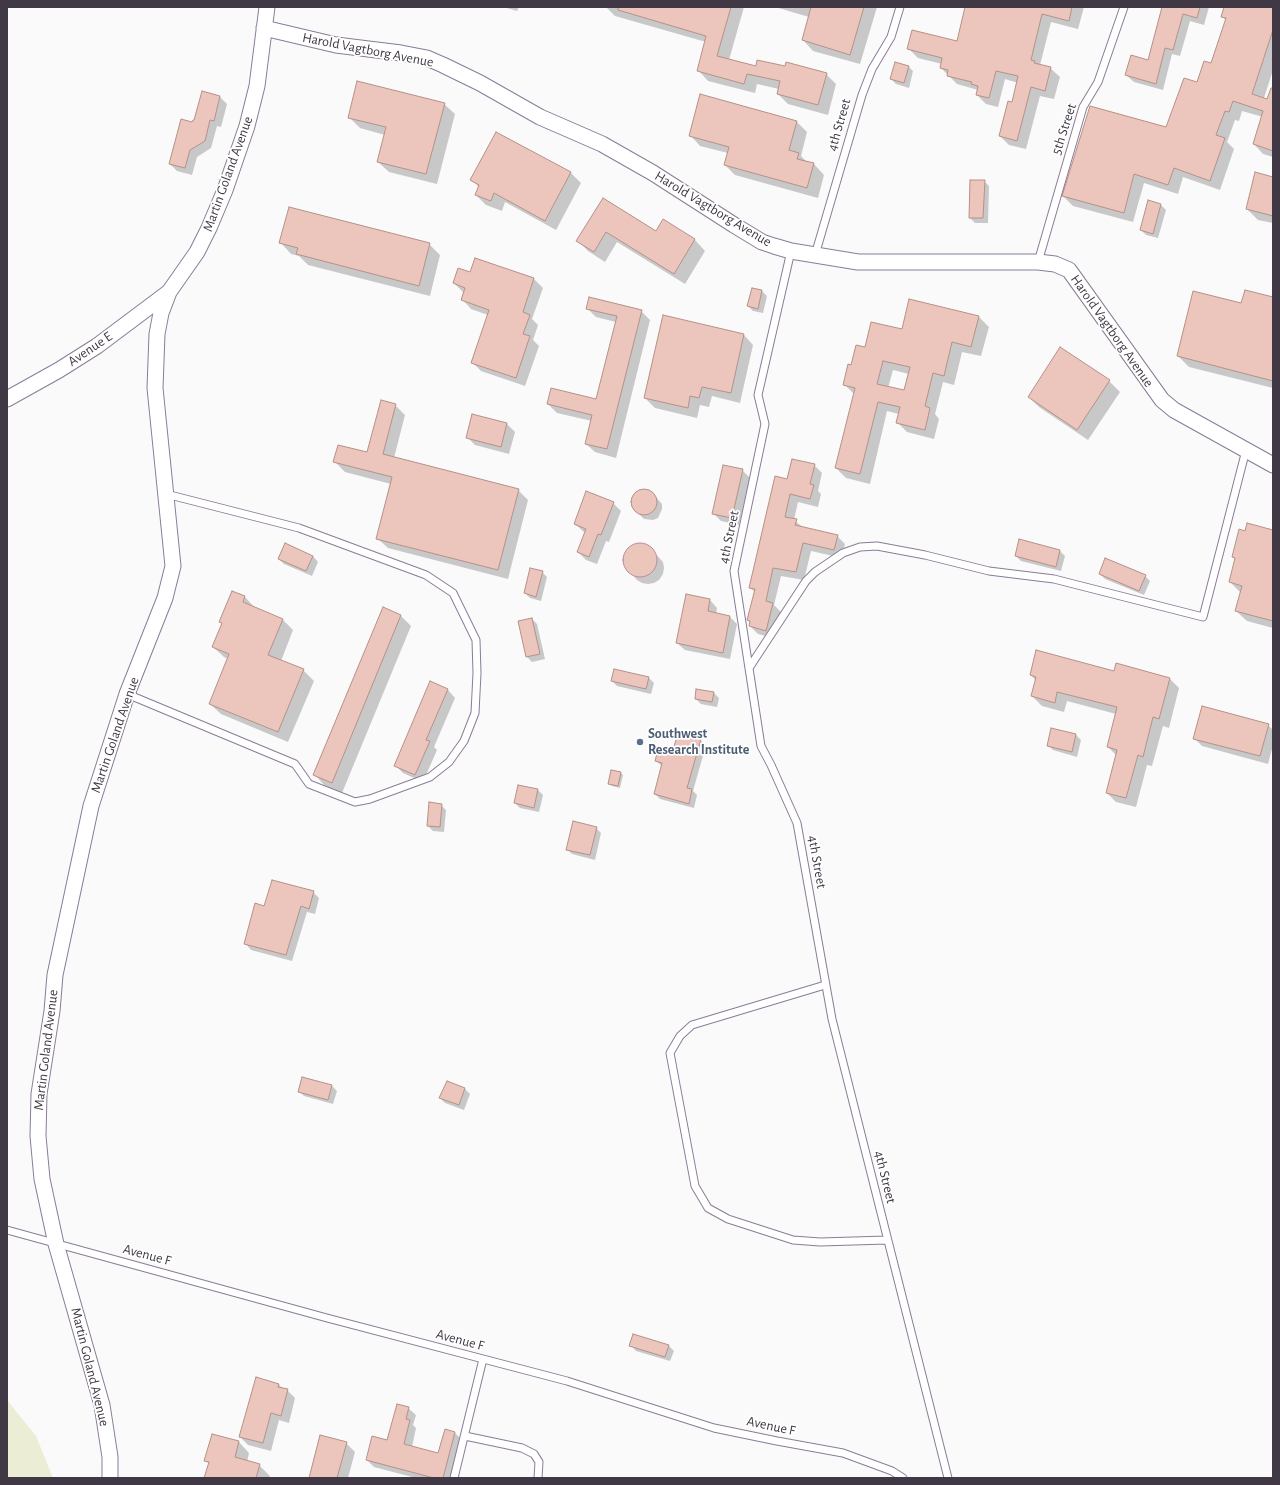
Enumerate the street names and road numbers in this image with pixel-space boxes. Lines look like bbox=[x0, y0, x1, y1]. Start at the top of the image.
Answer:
street label: Harold Vagtborg Avenue bbox=[301, 29, 435, 71]
street label: 4th Street bbox=[824, 97, 854, 153]
street label: 5th Street bbox=[1048, 101, 1080, 157]
street label: Martin Goland Avenue bbox=[199, 114, 257, 234]
street label: Harold Vagtborg Avenue bbox=[652, 167, 774, 251]
street label: Harold Vagtborg Avenue bbox=[1067, 272, 1157, 390]
street label: Avenue E bbox=[65, 328, 115, 370]
street label: 4th Street bbox=[715, 509, 743, 565]
street label: Martin Goland Avenue bbox=[87, 675, 143, 795]
street label: 4th Street bbox=[804, 834, 830, 890]
street label: Martin Goland Avenue bbox=[30, 989, 62, 1111]
street label: 4th Street bbox=[870, 1149, 900, 1205]
street label: Avenue F bbox=[121, 1241, 173, 1269]
street label: Martin Goland Avenue bbox=[67, 1306, 113, 1428]
street label: Avenue F bbox=[434, 1326, 486, 1354]
street label: Avenue F bbox=[745, 1413, 797, 1439]

